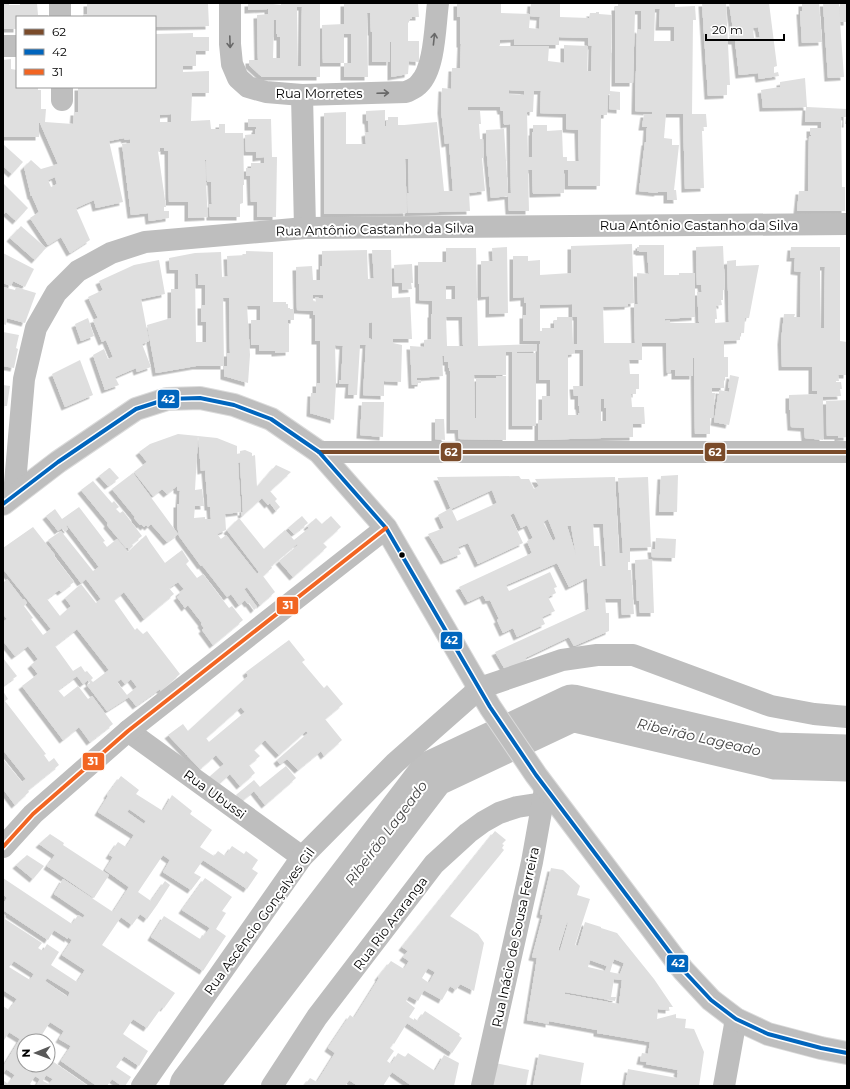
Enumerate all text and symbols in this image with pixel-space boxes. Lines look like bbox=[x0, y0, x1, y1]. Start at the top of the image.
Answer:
legend bbox=[16, 16, 156, 88]
scale bar bbox=[706, 16, 784, 42]
text: 20 m bbox=[712, 22, 743, 37]
text: 62 bbox=[52, 24, 66, 39]
one-way arrow bbox=[430, 33, 438, 46]
one-way arrow bbox=[227, 35, 234, 48]
text: 42 bbox=[52, 44, 67, 59]
text: 31 bbox=[52, 64, 63, 79]
street label: Rua Morretes bbox=[275, 85, 363, 101]
one-way arrow bbox=[376, 89, 389, 96]
street label: Rua Antônio Castanho da Silva bbox=[600, 217, 798, 233]
street label: Rua Antônio Castanho da Silva bbox=[276, 219, 474, 239]
line badge: 42 bbox=[157, 389, 180, 409]
text: 42 bbox=[161, 392, 176, 406]
line badge: 62 bbox=[440, 442, 462, 462]
line badge: 62 bbox=[704, 442, 726, 462]
text: 62 bbox=[444, 445, 458, 459]
text: 62 bbox=[708, 445, 722, 459]
unlabelled marker bbox=[397, 550, 407, 560]
line badge: 31 bbox=[276, 596, 299, 615]
text: 31 bbox=[282, 598, 293, 612]
line badge: 42 bbox=[440, 631, 463, 650]
text: 42 bbox=[444, 633, 459, 647]
water label: Ribeirão Lageado bbox=[635, 714, 763, 760]
line badge: 31 bbox=[82, 752, 105, 771]
text: 31 bbox=[87, 754, 98, 768]
street label: Rua Ubussi bbox=[181, 766, 249, 822]
water label: Ribeirão Lageado bbox=[341, 777, 431, 889]
street label: Rua Ascêncio Gonçalves Gil bbox=[200, 844, 318, 998]
street label: Rua Inácio de Sousa Ferreira bbox=[488, 845, 542, 1029]
street label: Rua Rio Araranga bbox=[350, 873, 430, 973]
line badge: 42 bbox=[666, 954, 689, 973]
text: 42 bbox=[671, 956, 686, 970]
north arrow bbox=[16, 1033, 56, 1073]
text: N bbox=[19, 1049, 33, 1058]

